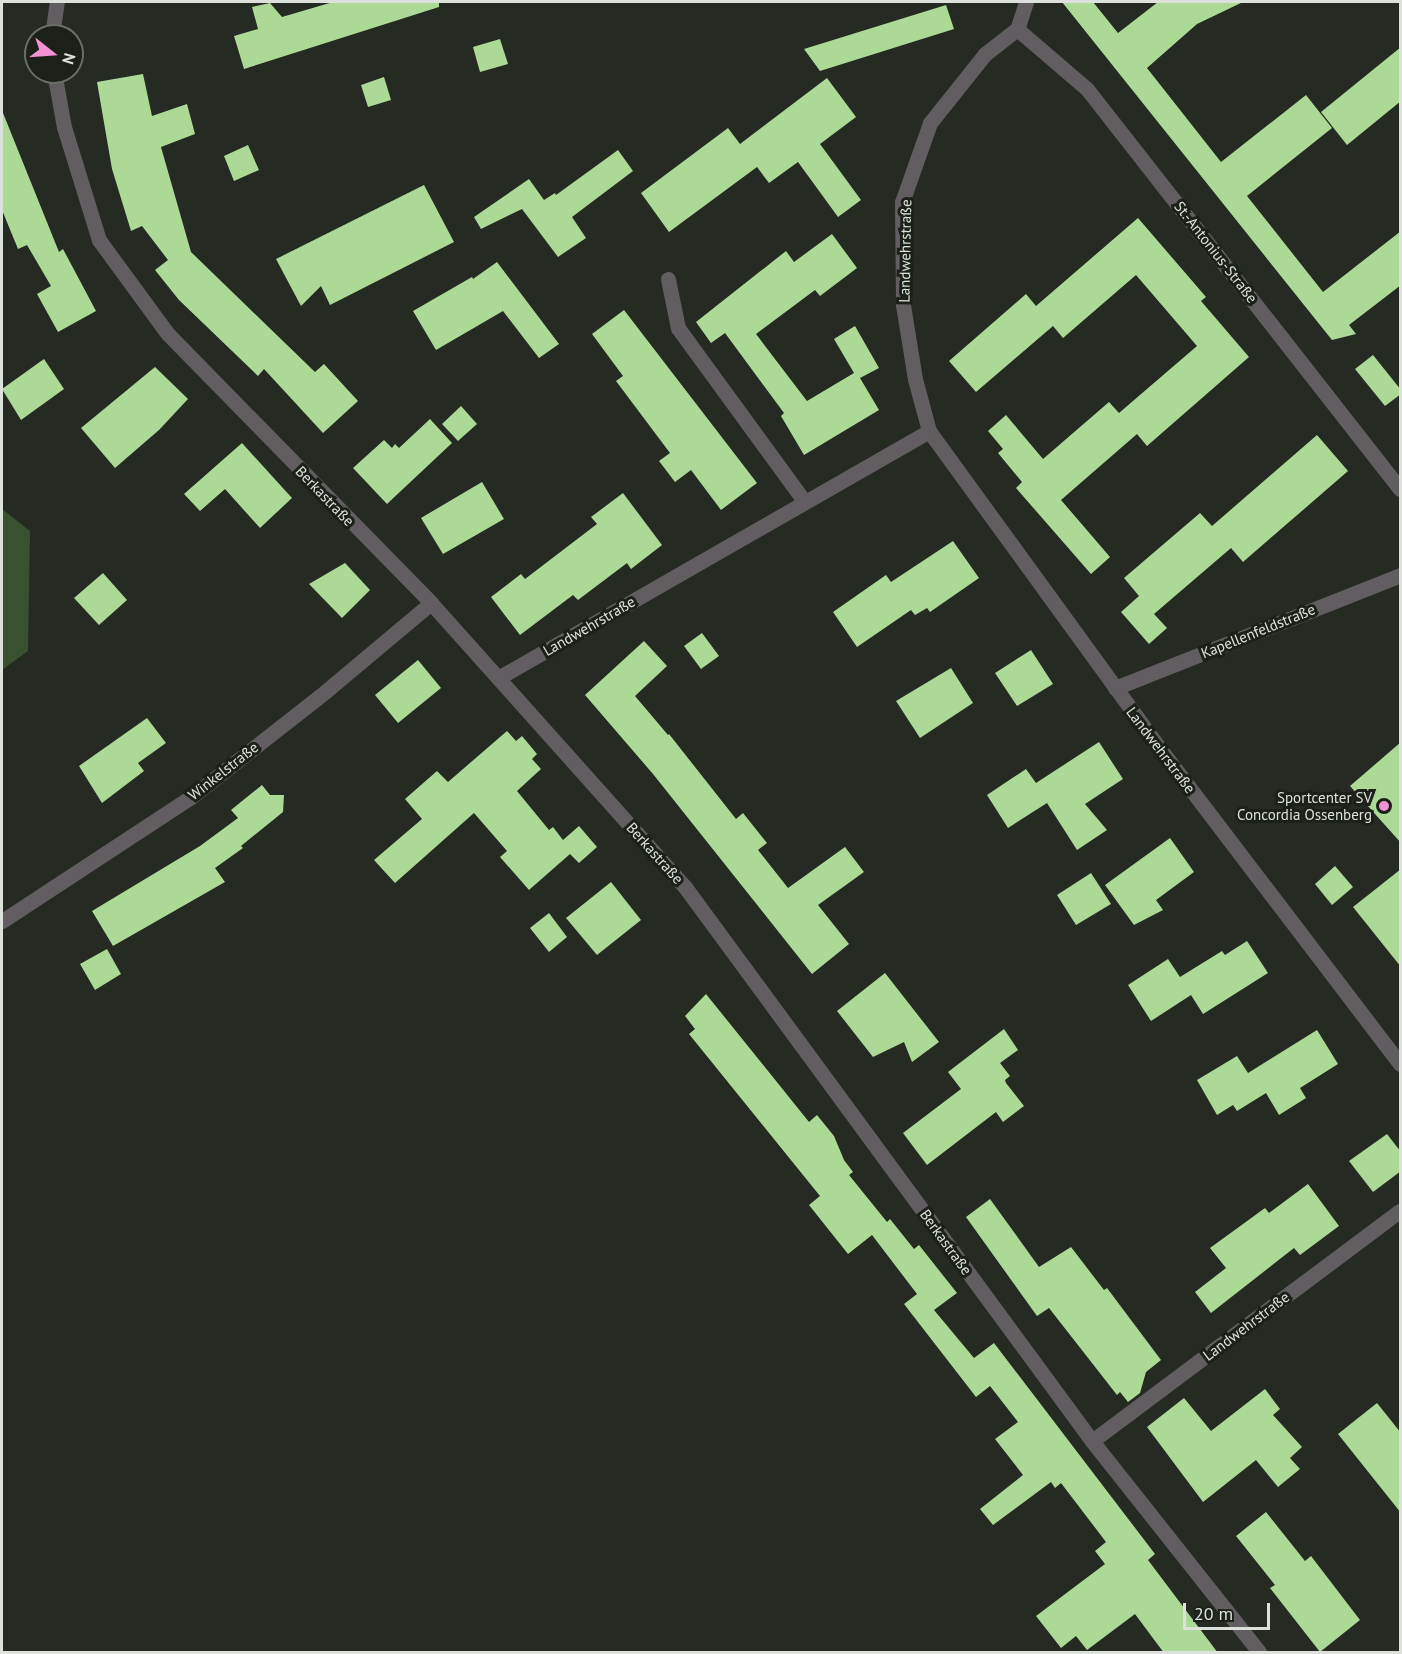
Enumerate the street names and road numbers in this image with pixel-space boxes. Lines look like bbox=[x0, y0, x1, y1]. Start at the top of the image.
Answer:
street label: St.-Antonius-Straße bbox=[1171, 198, 1261, 306]
street label: Landwehrstraße bbox=[895, 199, 915, 303]
street label: Berkastraße bbox=[292, 462, 358, 530]
street label: Landwehrstraße bbox=[540, 592, 638, 660]
street label: Kapellenfeldstraße bbox=[1198, 600, 1318, 662]
street label: Landwehrstraße bbox=[1123, 703, 1199, 797]
street label: Winkelstraße bbox=[184, 738, 262, 804]
street label: Berkastraße bbox=[623, 819, 687, 887]
street label: Berkastraße bbox=[916, 1206, 976, 1278]
street label: Landwehrstraße bbox=[1199, 1288, 1293, 1364]

